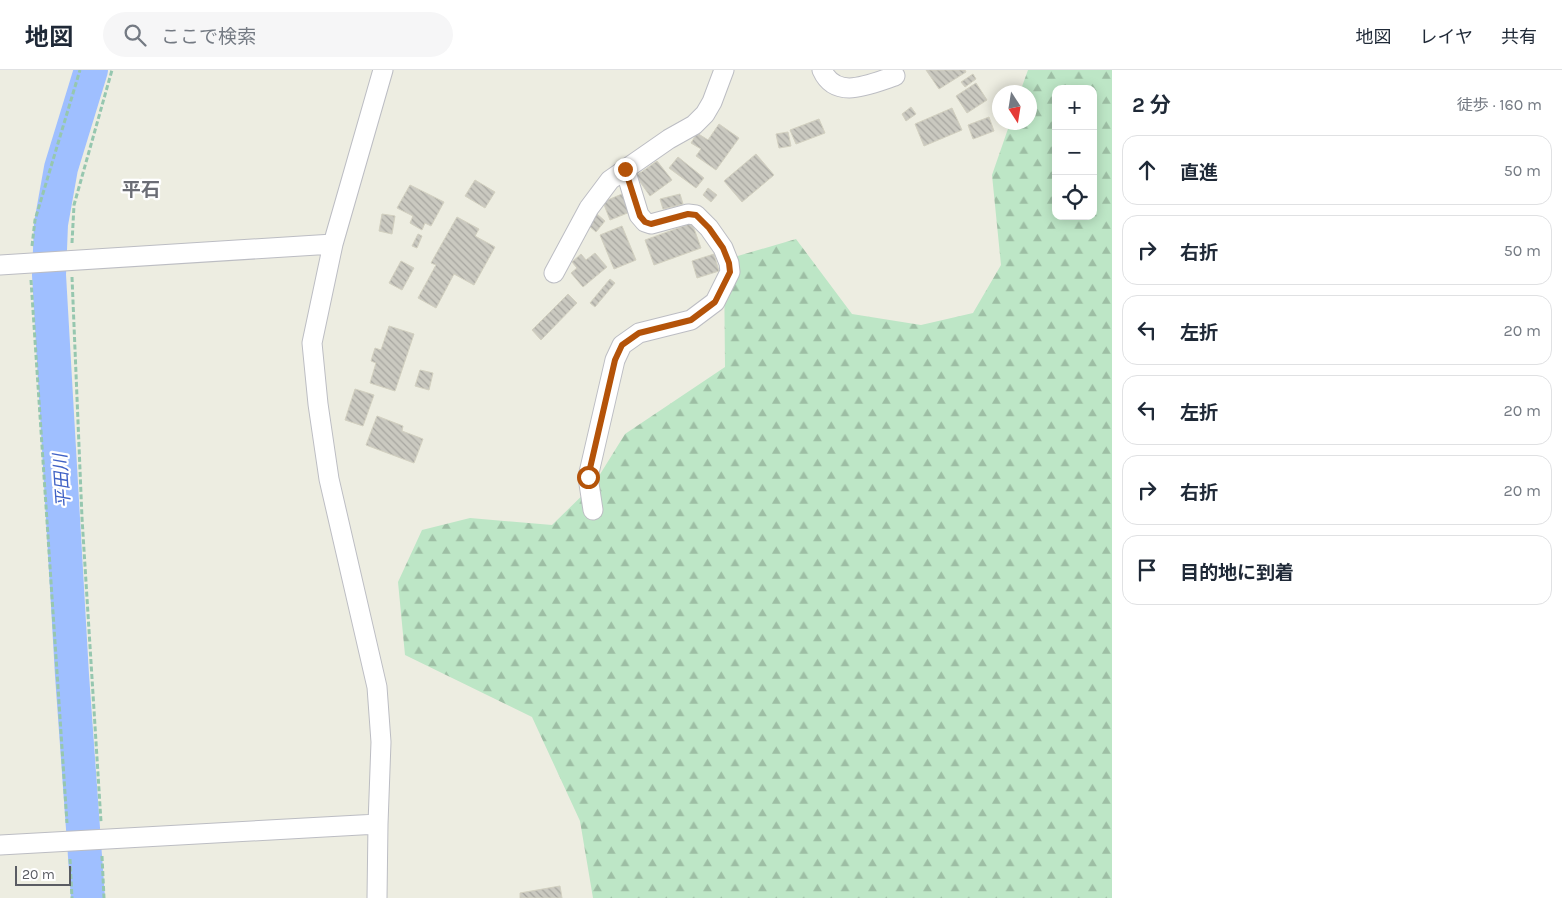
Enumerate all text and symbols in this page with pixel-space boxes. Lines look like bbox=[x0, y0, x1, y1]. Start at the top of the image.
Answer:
search box bbox=[103, 12, 453, 57]
icon: search bbox=[121, 21, 149, 49]
text: 地図 bbox=[25, 23, 73, 51]
text: ここで検索 bbox=[161, 26, 256, 48]
text: 地図 bbox=[1356, 26, 1392, 48]
text: レイヤ bbox=[1420, 26, 1473, 48]
text: 共有 bbox=[1501, 26, 1537, 48]
north arrow bbox=[992, 85, 1037, 130]
map controls bbox=[1052, 85, 1097, 220]
button: + bbox=[1052, 85, 1097, 130]
text: 2 分 bbox=[1132, 93, 1171, 117]
text: 徒歩 · 160 m bbox=[1457, 95, 1542, 114]
button: − bbox=[1052, 130, 1097, 175]
icon: ahead bbox=[1133, 156, 1161, 184]
route end bbox=[614, 158, 637, 181]
text: 50 m bbox=[1504, 161, 1541, 180]
text: 直進 bbox=[1180, 162, 1218, 184]
button: locate bbox=[1052, 175, 1097, 220]
district label: 平石 bbox=[122, 179, 160, 201]
icon: right bbox=[1133, 236, 1161, 264]
text: 50 m bbox=[1504, 241, 1541, 260]
text: 右折 bbox=[1180, 242, 1218, 264]
icon: left bbox=[1133, 316, 1161, 344]
text: 20 m bbox=[1503, 321, 1541, 340]
text: 左折 bbox=[1180, 322, 1218, 344]
icon: left bbox=[1133, 396, 1161, 424]
text: 20 m bbox=[1503, 401, 1541, 420]
text: 左折 bbox=[1180, 402, 1218, 424]
water label: 平田川 bbox=[49, 451, 75, 509]
route start bbox=[577, 466, 600, 489]
icon: right bbox=[1133, 476, 1161, 504]
text: 20 m bbox=[1503, 481, 1541, 500]
text: 右折 bbox=[1180, 482, 1218, 504]
icon: arrive bbox=[1133, 556, 1161, 584]
text: 目的地に到着 bbox=[1180, 562, 1294, 584]
scale bar bbox=[15, 863, 71, 886]
text: 20 m bbox=[22, 866, 55, 883]

